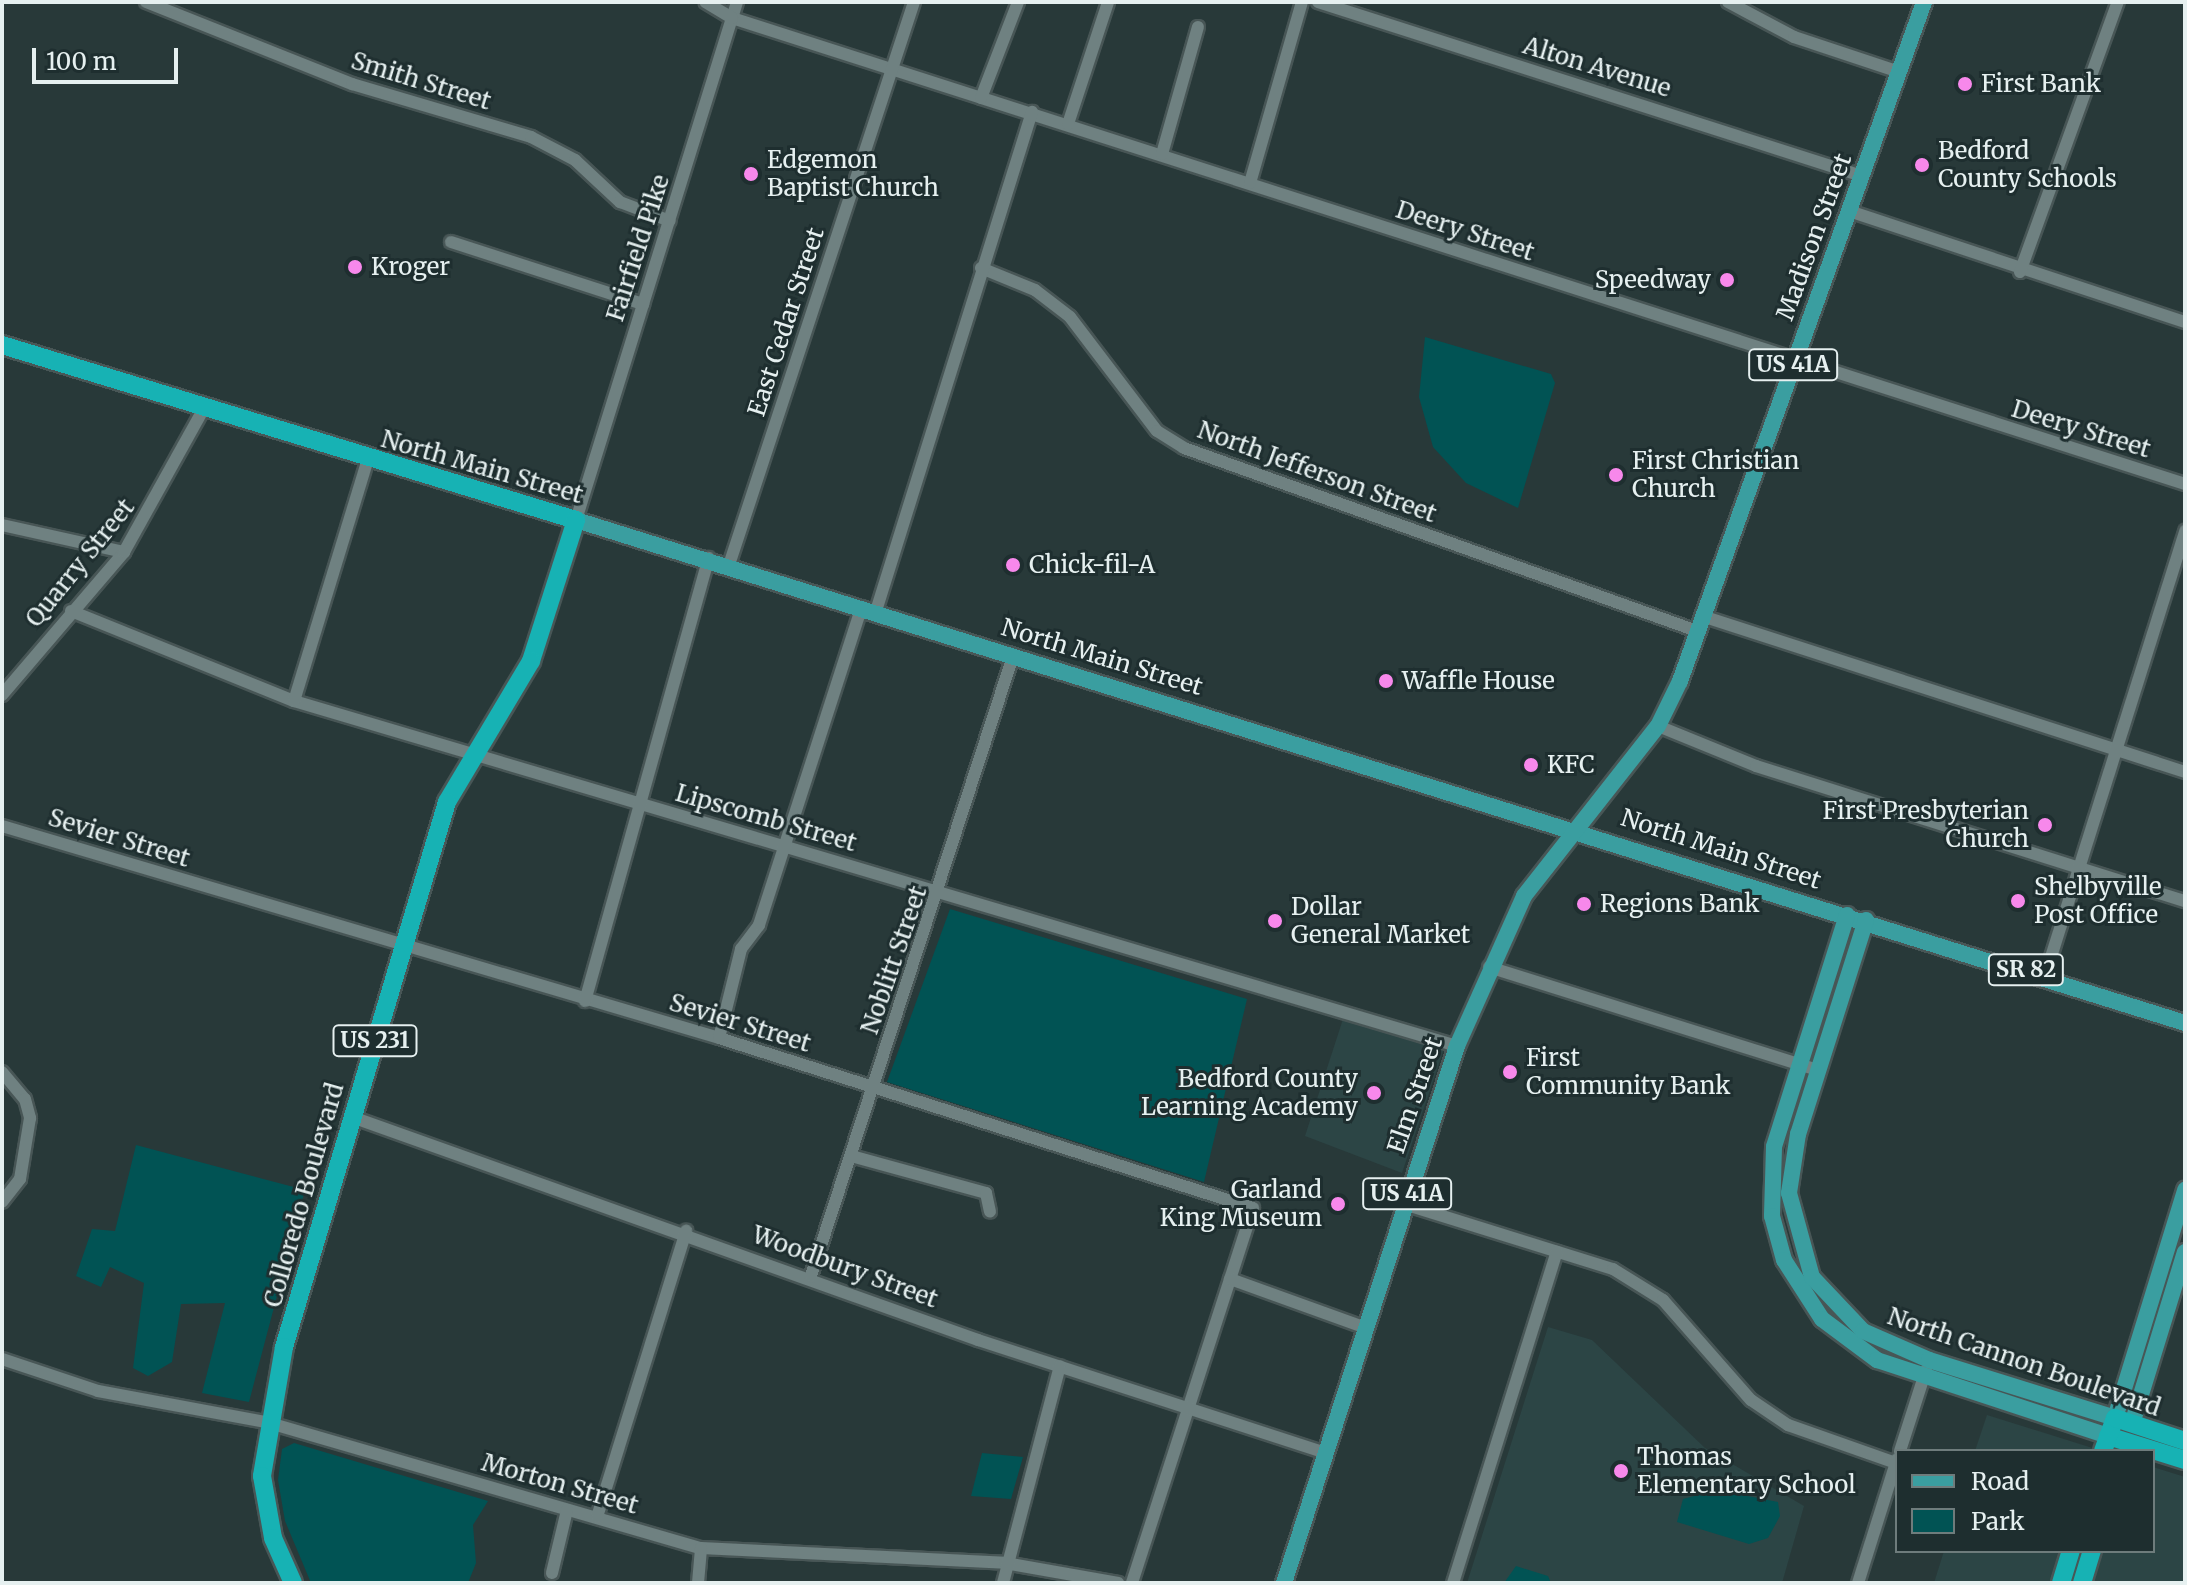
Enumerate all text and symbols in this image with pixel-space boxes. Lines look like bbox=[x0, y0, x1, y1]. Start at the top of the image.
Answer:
street label: Alton Avenue bbox=[1520, 31, 1674, 103]
scale bar bbox=[36, 32, 182, 82]
text: 100 m bbox=[46, 46, 116, 77]
street label: Smith Street bbox=[348, 46, 494, 116]
place label: First Bank bbox=[1981, 70, 2101, 98]
marker: First Bank bbox=[1956, 75, 1974, 93]
place label: Bedford County Schools bbox=[1938, 137, 2117, 193]
place label: Edgemon Baptist Church bbox=[767, 146, 939, 202]
street label: Madison Street bbox=[1771, 150, 1857, 324]
marker: Bedford County Schools bbox=[1913, 156, 1931, 174]
marker: Edgemon Baptist Church bbox=[742, 165, 760, 183]
street label: Fairfield Pike bbox=[601, 171, 675, 325]
street label: Deery Street bbox=[1392, 195, 1538, 267]
street label: East Cedar Street bbox=[742, 224, 830, 420]
place label: Kroger bbox=[371, 253, 450, 281]
marker: Kroger bbox=[346, 258, 364, 276]
place label: Speedway bbox=[1595, 266, 1711, 294]
marker: Speedway bbox=[1718, 271, 1736, 289]
road number: US 41A bbox=[1747, 347, 1839, 383]
street label: Deery Street bbox=[2008, 394, 2154, 464]
street label: North Jefferson Street bbox=[1194, 415, 1440, 529]
street label: North Main Street bbox=[378, 424, 586, 510]
place label: First Christian Church bbox=[1632, 447, 1799, 503]
marker: First Christian Church bbox=[1607, 466, 1625, 484]
street label: Quarry Street bbox=[20, 493, 140, 633]
place label: Chick-fil-A bbox=[1029, 551, 1155, 579]
marker: Chick-fil-A bbox=[1004, 556, 1022, 574]
street label: North Main Street bbox=[998, 613, 1206, 701]
place label: Waffle House bbox=[1402, 667, 1555, 695]
marker: Waffle House bbox=[1377, 672, 1395, 690]
place label: KFC bbox=[1547, 751, 1595, 779]
marker: KFC bbox=[1522, 756, 1540, 774]
street label: Lipscomb Street bbox=[672, 778, 860, 858]
place label: First Presbyterian Church bbox=[1823, 797, 2029, 853]
street label: Sevier Street bbox=[45, 803, 193, 873]
street label: North Main Street bbox=[1617, 803, 1825, 895]
marker: First Presbyterian Church bbox=[2036, 816, 2054, 834]
place label: Shelbyville Post Office bbox=[2034, 873, 2162, 929]
street label: Noblitt Street bbox=[855, 882, 933, 1038]
place label: Regions Bank bbox=[1600, 890, 1760, 918]
marker: Shelbyville Post Office bbox=[2009, 892, 2027, 910]
place label: Dollar General Market bbox=[1291, 893, 1470, 949]
marker: Regions Bank bbox=[1575, 895, 1593, 913]
marker: Dollar General Market bbox=[1266, 912, 1284, 930]
road number: SR 82 bbox=[1986, 952, 2066, 988]
street label: Sevier Street bbox=[666, 988, 814, 1058]
road number: US 231 bbox=[331, 1023, 419, 1059]
street label: Elm Street bbox=[1382, 1033, 1448, 1157]
place label: First Community Bank bbox=[1526, 1044, 1731, 1100]
marker: First Community Bank bbox=[1501, 1063, 1519, 1081]
place label: Bedford County Learning Academy bbox=[1141, 1065, 1358, 1121]
street label: Colloredo Boulevard bbox=[258, 1080, 350, 1310]
marker: Bedford County Learning Academy bbox=[1365, 1084, 1383, 1102]
place label: Garland King Museum bbox=[1160, 1176, 1322, 1232]
road number: US 41A bbox=[1361, 1176, 1453, 1212]
marker: Garland King Museum bbox=[1329, 1195, 1347, 1213]
street label: Woodbury Street bbox=[748, 1220, 942, 1314]
street label: North Cannon Boulevard bbox=[1884, 1302, 2164, 1422]
place label: Thomas Elementary School bbox=[1637, 1443, 1856, 1499]
street label: Morton Street bbox=[478, 1448, 642, 1520]
legend bbox=[1895, 1449, 2155, 1553]
marker: Thomas Elementary School bbox=[1612, 1462, 1630, 1480]
text: Road bbox=[1971, 1466, 2029, 1497]
text: Park bbox=[1971, 1506, 2024, 1537]

